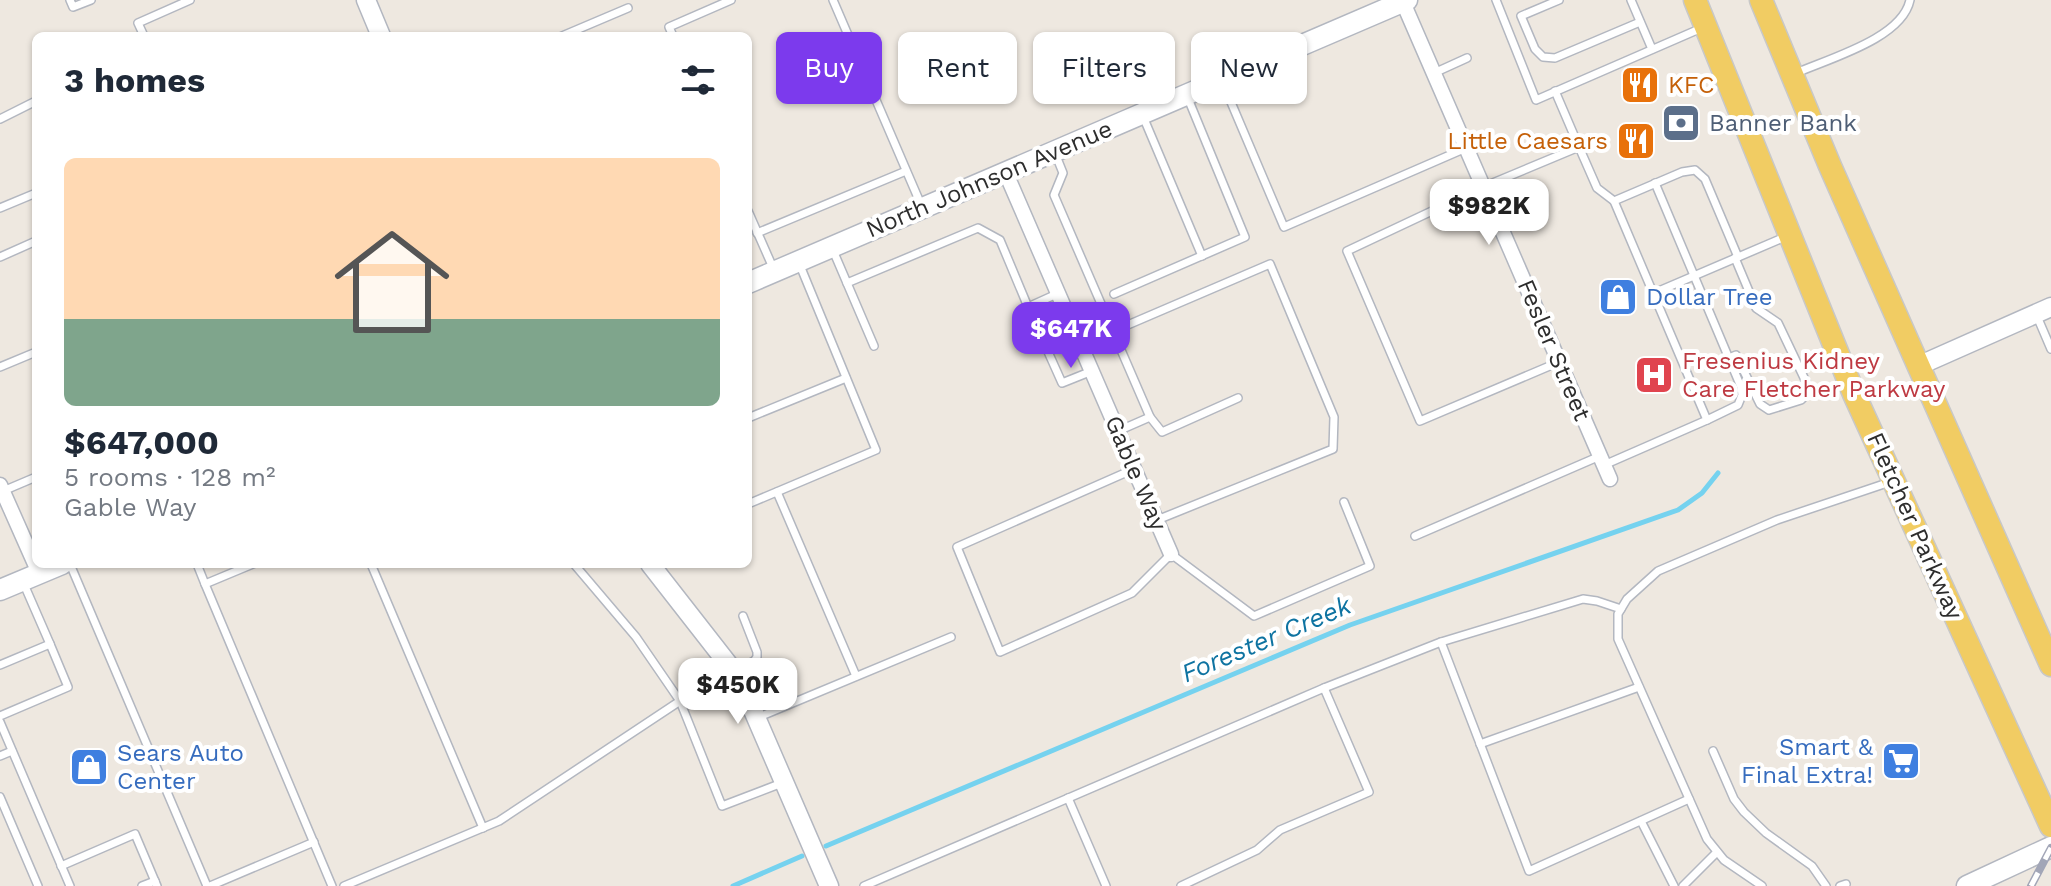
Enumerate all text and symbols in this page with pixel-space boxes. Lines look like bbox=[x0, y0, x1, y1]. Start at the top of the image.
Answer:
chip: Buy bbox=[776, 32, 882, 104]
chip: Rent bbox=[898, 32, 1017, 104]
chip: Filters bbox=[1033, 32, 1175, 104]
chip: New bbox=[1191, 32, 1307, 104]
icon: filters bbox=[676, 58, 720, 102]
text: 3 homes bbox=[64, 60, 205, 100]
restaurant icon: KFC bbox=[1619, 64, 1661, 106]
place label: KFC bbox=[1668, 71, 1715, 99]
bank icon: Banner Bank bbox=[1660, 102, 1702, 144]
place label: Banner Bank bbox=[1709, 109, 1857, 137]
street label: North Johnson Avenue bbox=[862, 114, 1116, 244]
restaurant icon: Little Caesars bbox=[1615, 120, 1657, 162]
place label: Little Caesars bbox=[1447, 127, 1608, 155]
pin: $982K bbox=[1433, 179, 1545, 247]
text: $982K bbox=[1448, 190, 1530, 220]
icon: home bbox=[320, 210, 464, 354]
street label: Fesler Street bbox=[1512, 275, 1596, 425]
shop icon: Dollar Tree bbox=[1597, 276, 1639, 318]
place label: Dollar Tree bbox=[1646, 283, 1773, 311]
pin: $647K bbox=[1015, 302, 1127, 370]
text: $647K bbox=[1030, 313, 1112, 343]
place label: Fresenius Kidney Care Fletcher Parkway bbox=[1682, 347, 1946, 403]
hospital icon: Fresenius Kidney Care Fletcher Parkway bbox=[1633, 354, 1675, 396]
street label: Gable Way bbox=[1099, 411, 1173, 535]
text: $647,000 bbox=[64, 422, 219, 462]
street label: Fletcher Parkway bbox=[1861, 428, 1969, 624]
text: 5 rooms · 128 m² bbox=[64, 462, 275, 492]
text: Gable Way bbox=[64, 492, 196, 522]
water label: Forester Creek bbox=[1177, 589, 1356, 688]
pin: $450K bbox=[682, 658, 794, 726]
text: $450K bbox=[696, 669, 780, 699]
place label: Smart & Final Extra! bbox=[1741, 733, 1874, 789]
place label: Sears Auto Center bbox=[117, 739, 244, 795]
supermarket icon: Smart & Final Extra! bbox=[1880, 740, 1922, 782]
shop icon: Sears Auto Center bbox=[68, 746, 110, 788]

